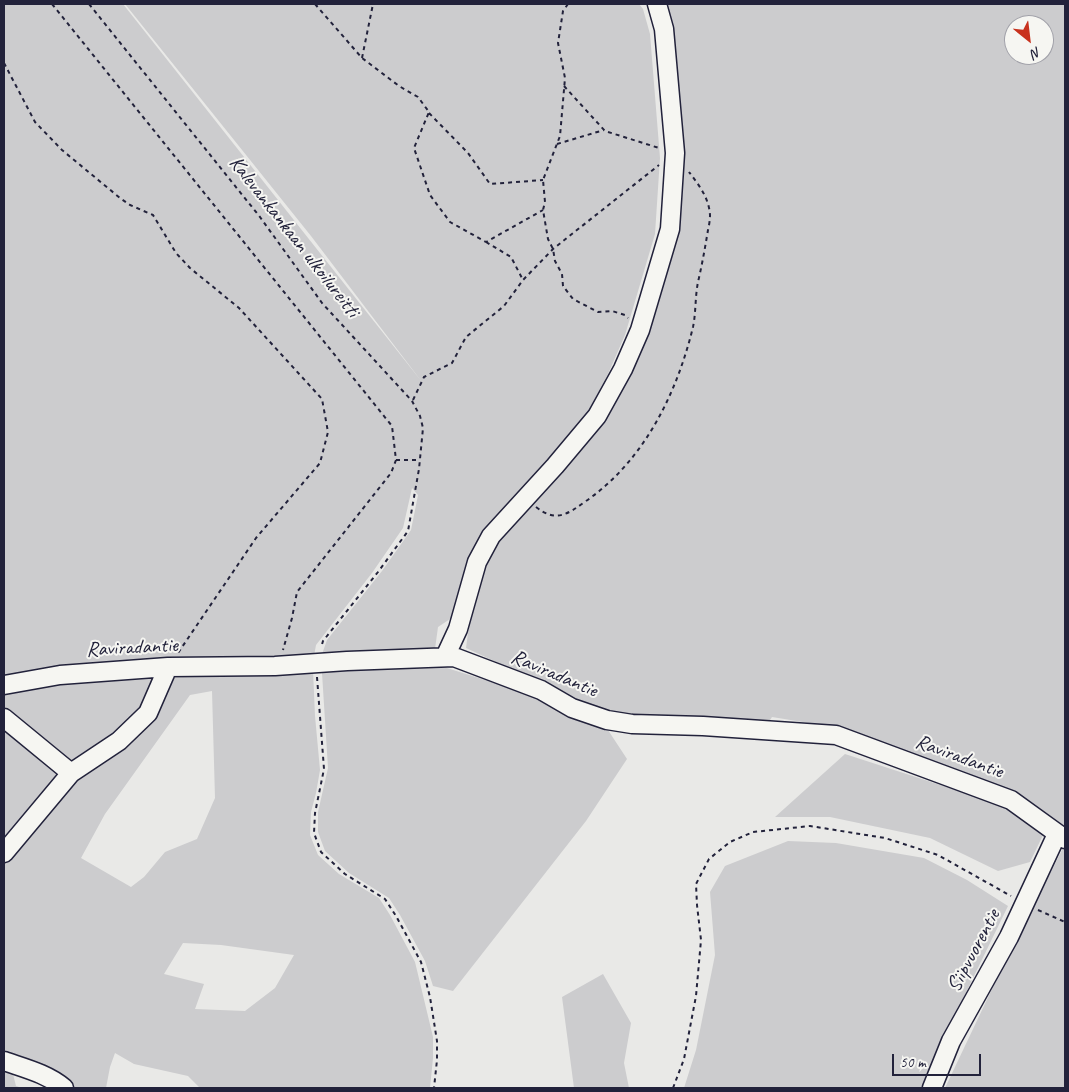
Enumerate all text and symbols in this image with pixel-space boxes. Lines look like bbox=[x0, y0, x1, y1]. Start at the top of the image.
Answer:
north arrow bbox=[1004, 15, 1054, 65]
text: N bbox=[1028, 43, 1044, 62]
street label: Kalevankankaan ulkoilureitti bbox=[223, 151, 365, 323]
street label: Raviradantie bbox=[86, 633, 178, 663]
street label: Raviradantie bbox=[507, 645, 601, 703]
street label: Raviradantie bbox=[912, 730, 1006, 784]
street label: Siipvuorentie bbox=[942, 905, 1006, 997]
scale bar bbox=[894, 1044, 983, 1076]
text: 50 m bbox=[900, 1053, 926, 1072]

